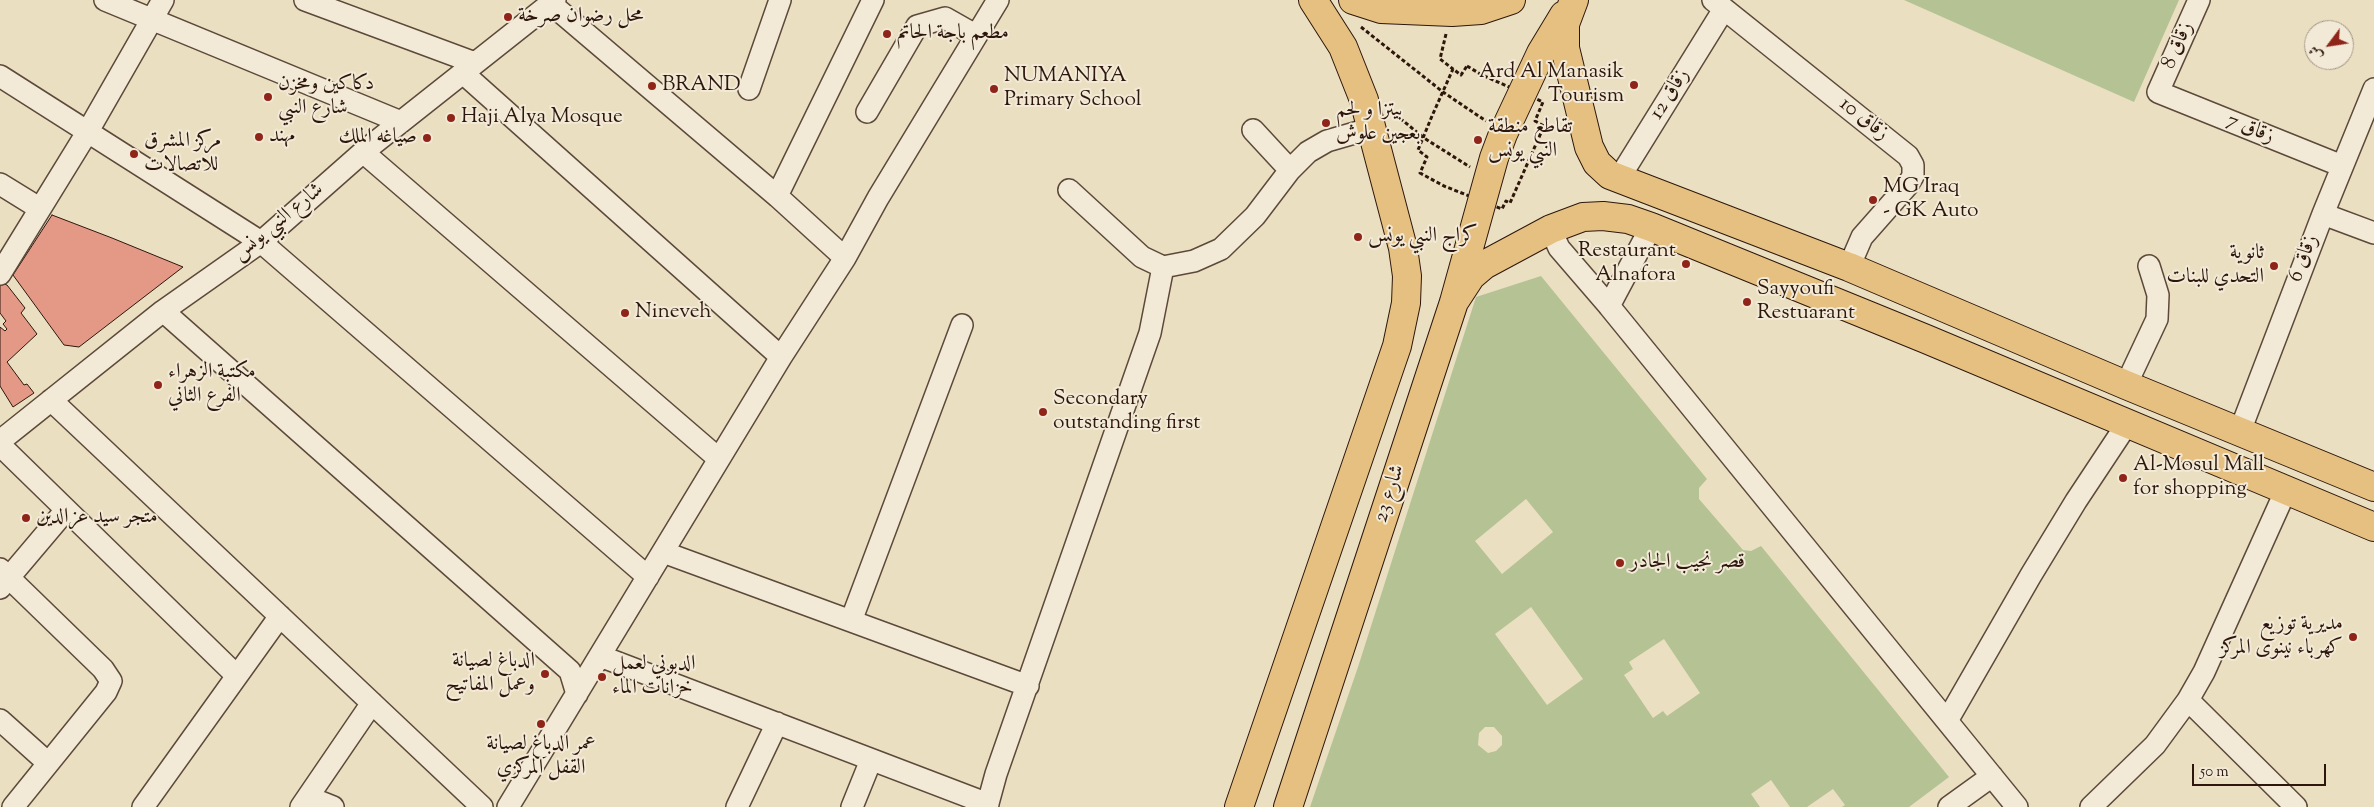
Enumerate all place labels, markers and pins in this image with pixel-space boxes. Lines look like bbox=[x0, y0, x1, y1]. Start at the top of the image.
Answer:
place label: محل رضوان صرخة bbox=[518, 4, 644, 30]
marker: محل رضوان صرخة bbox=[502, 11, 514, 23]
place label: مطعم باجة الحاتم bbox=[897, 21, 1009, 47]
marker: مطعم باجة الحاتم bbox=[881, 28, 893, 40]
place label: Ard Al Manasik Tourism bbox=[1479, 60, 1624, 110]
place label: NUMANIYA Primary School bbox=[1004, 64, 1142, 114]
place label: دكاكين ومخزن شارع النبي bbox=[278, 72, 374, 122]
place label: BRAND bbox=[662, 73, 741, 99]
marker: Ard Al Manasik Tourism bbox=[1628, 79, 1640, 91]
marker: BRAND bbox=[646, 80, 658, 92]
marker: NUMANIYA Primary School bbox=[988, 83, 1000, 95]
marker: دكاكين ومخزن شارع النبي bbox=[262, 91, 274, 103]
place label: بيتزا و لحم بعجين علوش bbox=[1336, 98, 1420, 148]
place label: Haji Alya Mosque bbox=[461, 105, 623, 131]
marker: Haji Alya Mosque bbox=[445, 112, 457, 124]
place label: تقاطع منطقة النبي يونس bbox=[1488, 115, 1572, 165]
marker: بيتزا و لحم بعجين علوش bbox=[1320, 117, 1332, 129]
place label: مهند bbox=[269, 124, 295, 150]
place label: صياغه الملك bbox=[339, 125, 417, 151]
place label: مركز المشرق للاتصالات bbox=[144, 129, 221, 179]
marker: مهند bbox=[253, 131, 265, 143]
marker: صياغه الملك bbox=[421, 132, 433, 144]
marker: تقاطع منطقة النبي يونس bbox=[1472, 134, 1484, 146]
marker: مركز المشرق للاتصالات bbox=[128, 148, 140, 160]
place label: MG Iraq - GK Auto bbox=[1883, 175, 1979, 225]
marker: MG Iraq - GK Auto bbox=[1867, 194, 1879, 206]
place label: كراج النبي يونس bbox=[1368, 224, 1478, 250]
marker: كراج النبي يونس bbox=[1352, 231, 1364, 243]
place label: Restaurant Alnafora bbox=[1578, 239, 1676, 289]
place label: ثانوية التحدي للبنات bbox=[2167, 241, 2264, 291]
marker: Restaurant Alnafora bbox=[1680, 258, 1692, 270]
marker: ثانوية التحدي للبنات bbox=[2268, 260, 2280, 272]
place label: Sayyoufi Restuarant bbox=[1757, 277, 1855, 327]
marker: Sayyoufi Restuarant bbox=[1741, 296, 1753, 308]
place label: Nineveh bbox=[635, 300, 712, 326]
marker: Nineveh bbox=[619, 307, 631, 319]
place label: مكتبة الزهراء الفرع الثاني bbox=[168, 360, 256, 410]
marker: مكتبة الزهراء الفرع الثاني bbox=[152, 379, 164, 391]
place label: Secondary outstanding first bbox=[1053, 387, 1201, 437]
marker: Secondary outstanding first bbox=[1037, 406, 1049, 418]
place label: Al-Mosul Mall for shopping bbox=[2133, 453, 2264, 503]
marker: Al-Mosul Mall for shopping bbox=[2117, 472, 2129, 484]
place label: متجر سيد عزالدين bbox=[36, 505, 158, 531]
marker: متجر سيد عزالدين bbox=[20, 512, 32, 524]
place label: قصر نجيب الجادر bbox=[1630, 550, 1745, 576]
marker: قصر نجيب الجادر bbox=[1614, 557, 1626, 569]
place label: مديرية توزيع كهرباء نينوى المركز bbox=[2220, 612, 2343, 662]
marker: مديرية توزيع كهرباء نينوى المركز bbox=[2347, 631, 2359, 643]
place label: الدباغ لصيانة وعمل المفاتيح bbox=[445, 649, 535, 699]
place label: الدبوني لعمل خزانات الماء bbox=[612, 652, 695, 702]
marker: الدباغ لصيانة وعمل المفاتيح bbox=[539, 668, 551, 680]
marker: الدبوني لعمل خزانات الماء bbox=[596, 671, 608, 683]
marker: عمر الدباغ لصيانة القفل المركزي bbox=[535, 718, 547, 730]
place label: عمر الدباغ لصيانة القفل المركزي bbox=[486, 732, 596, 782]

